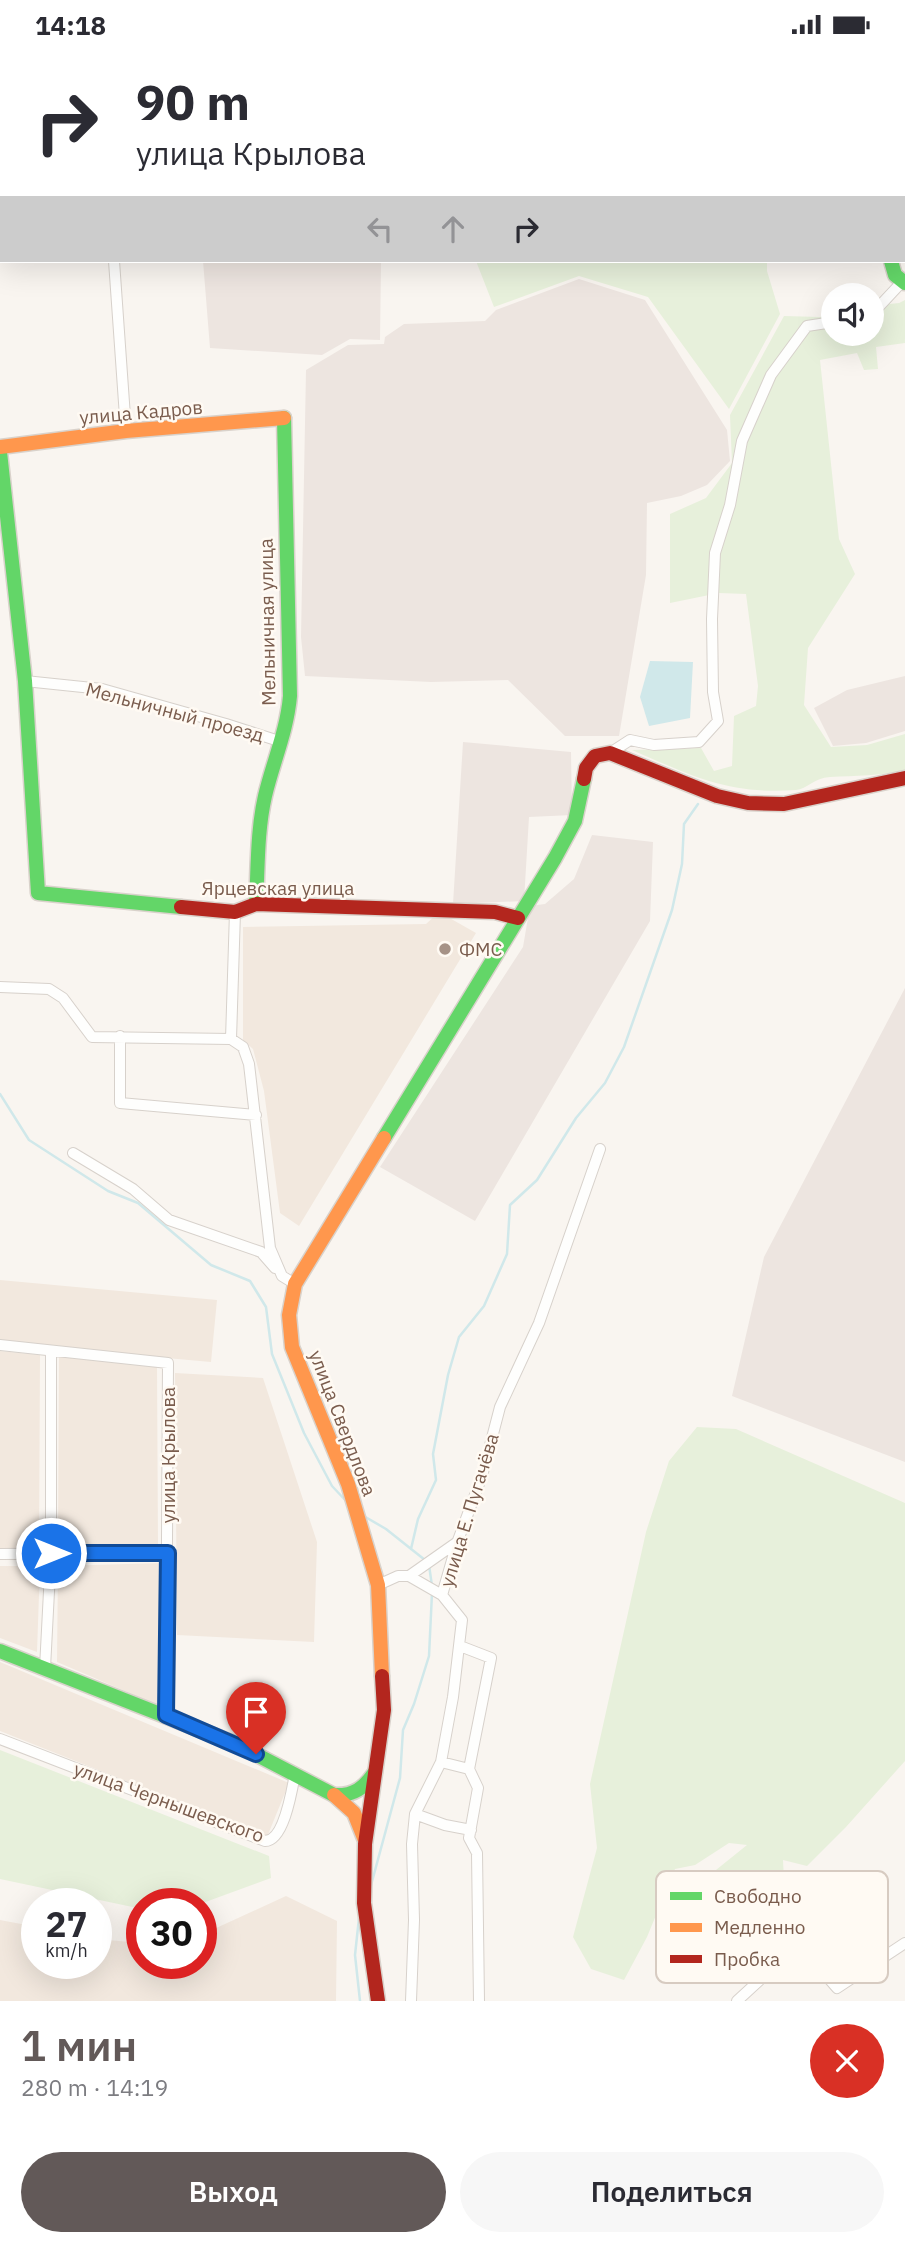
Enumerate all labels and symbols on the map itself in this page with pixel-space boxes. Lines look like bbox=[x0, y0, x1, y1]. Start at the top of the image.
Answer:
street label: улица Кадров bbox=[78, 395, 204, 429]
street label: Мельничная улица bbox=[254, 538, 280, 706]
street label: Мельничный проезд bbox=[83, 677, 267, 747]
street label: Ярцевская улица bbox=[202, 876, 354, 900]
place label: ФМС bbox=[459, 937, 502, 961]
marker: ФМС bbox=[437, 941, 453, 957]
street label: улица Свердлова bbox=[304, 1347, 382, 1499]
street label: улица Крылова bbox=[156, 1387, 180, 1523]
street label: улица Е. Пугачёва bbox=[434, 1430, 504, 1590]
position arrow bbox=[14, 1516, 88, 1590]
pin bbox=[226, 1682, 286, 1754]
street label: улица Чернышевского bbox=[71, 1756, 267, 1848]
legend bbox=[656, 1871, 888, 1983]
text: Свободно bbox=[714, 1884, 802, 1908]
speed limit sign: 30 bbox=[126, 1888, 217, 1979]
text: Медленно bbox=[714, 1915, 805, 1939]
text: Пробка bbox=[714, 1947, 780, 1971]

